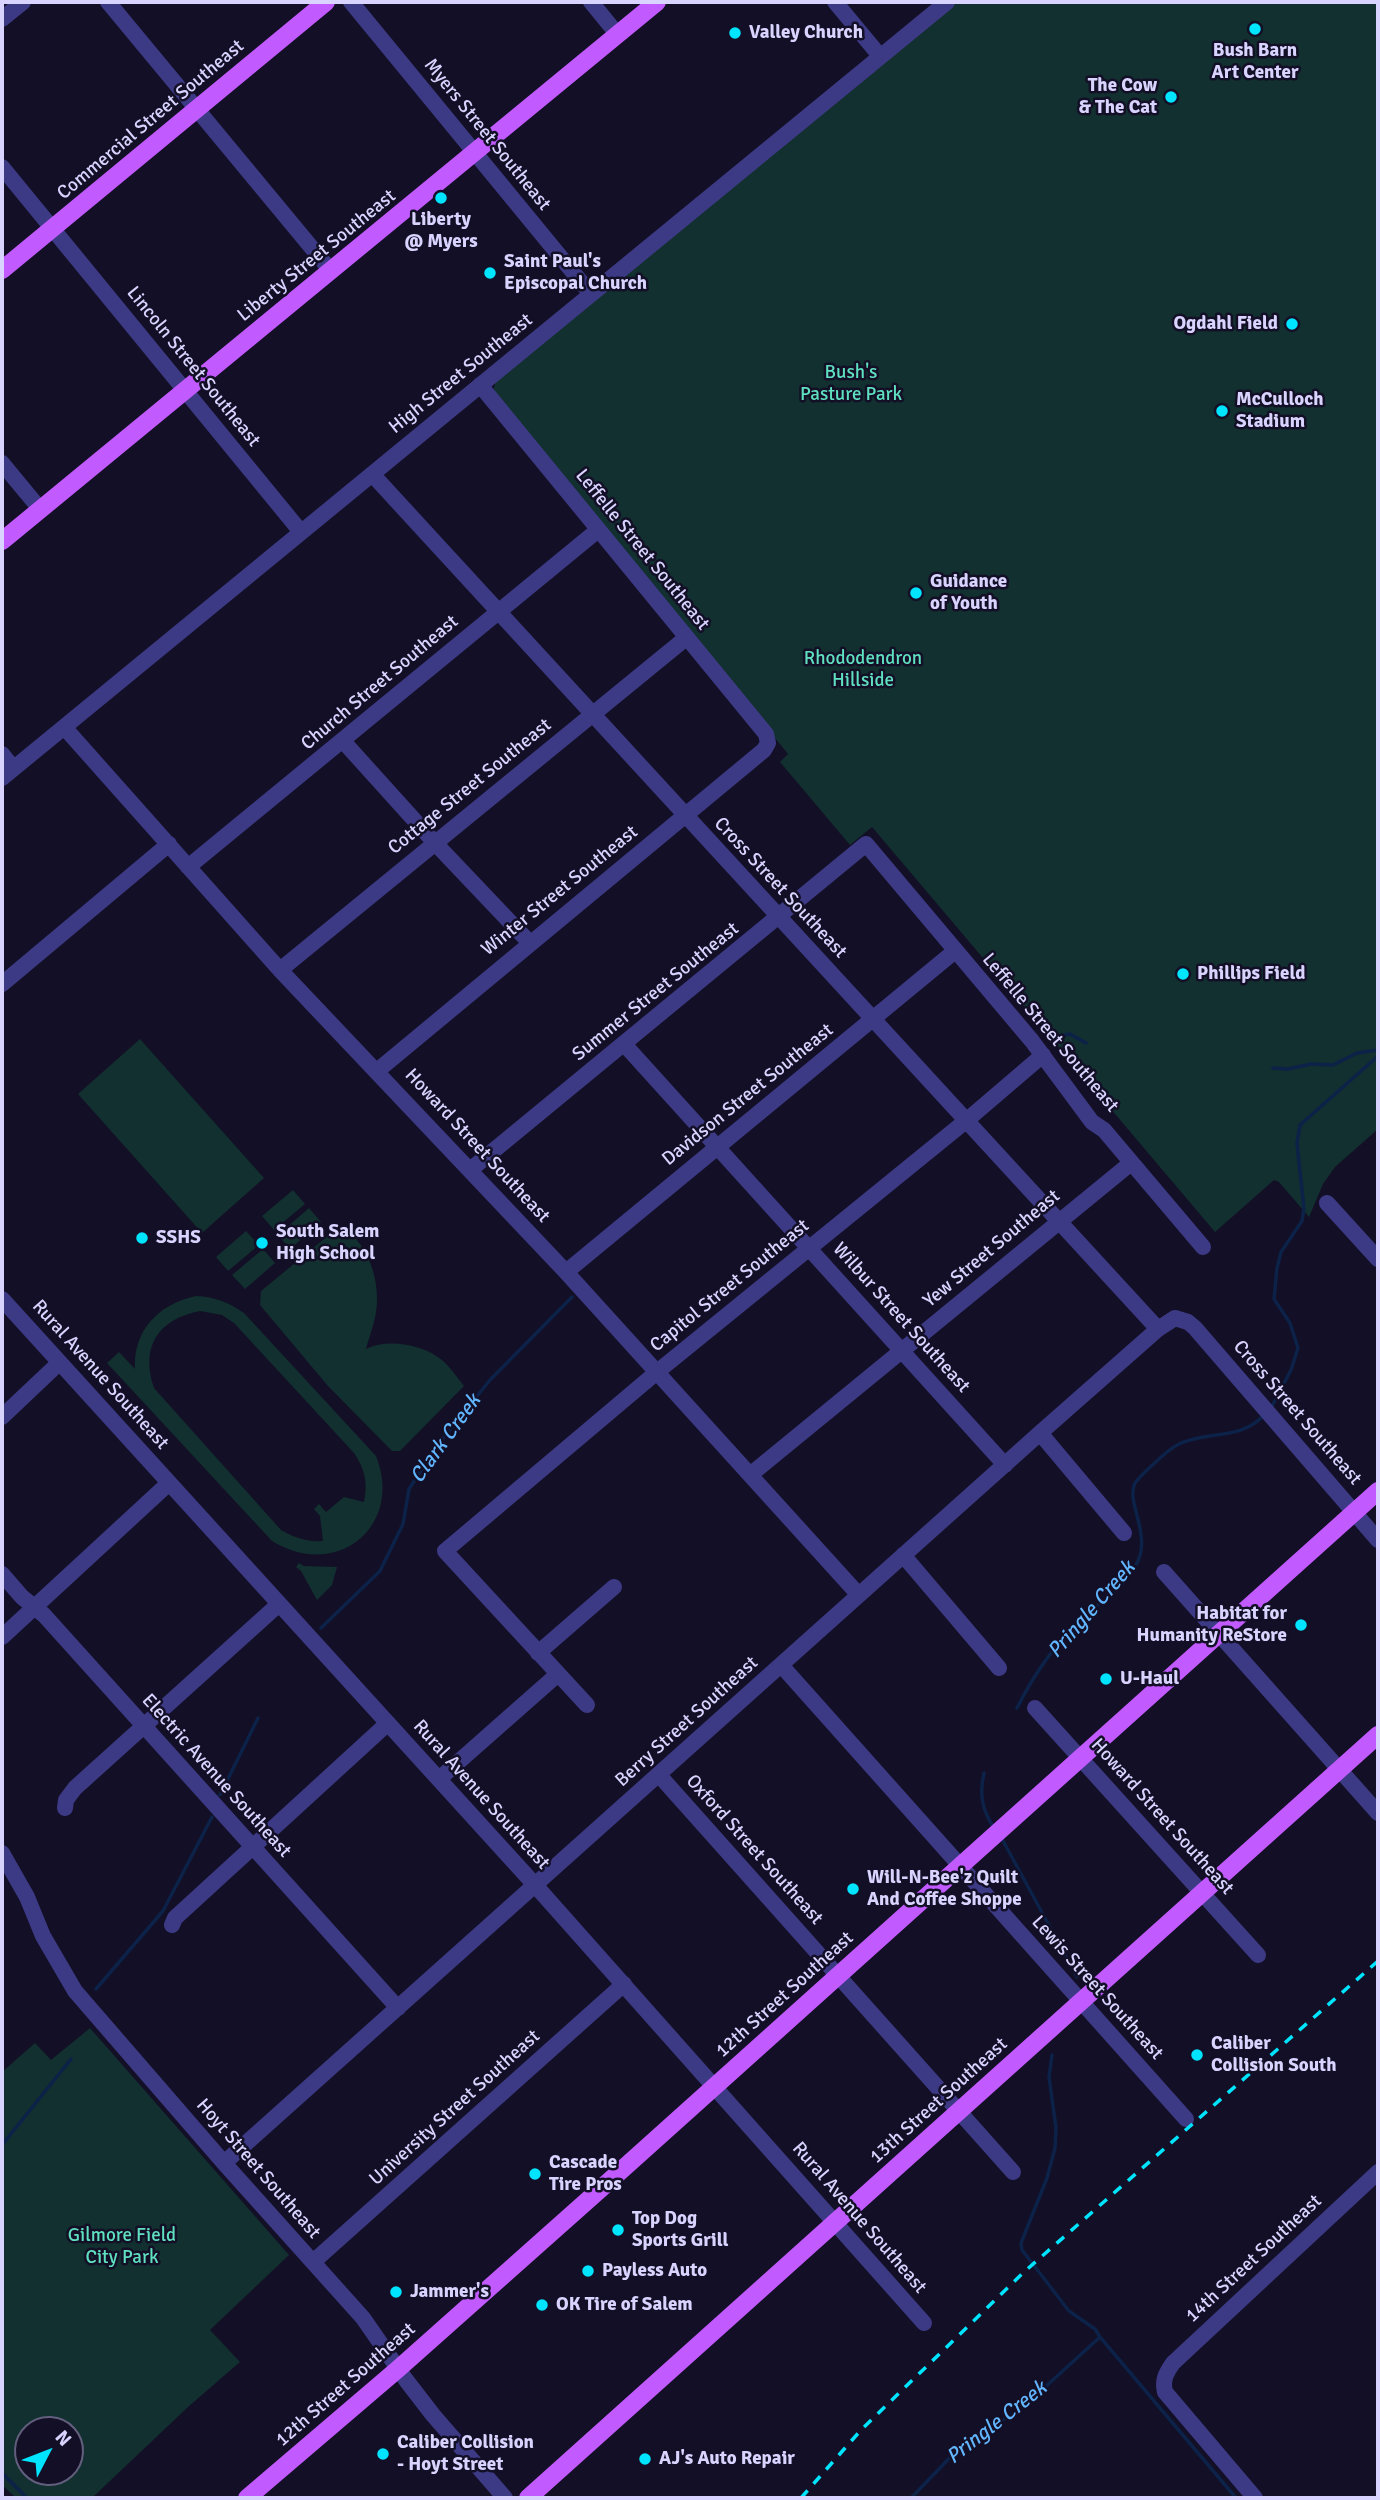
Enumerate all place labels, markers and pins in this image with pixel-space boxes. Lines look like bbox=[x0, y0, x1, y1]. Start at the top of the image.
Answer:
marker: Bush Barn Art Center bbox=[1247, 21, 1263, 37]
place label: Valley Church bbox=[749, 22, 863, 44]
marker: Valley Church bbox=[727, 25, 743, 41]
place label: Bush Barn Art Center bbox=[1212, 40, 1298, 84]
place label: The Cow & The Cat bbox=[1078, 75, 1157, 119]
marker: The Cow & The Cat bbox=[1163, 89, 1179, 105]
marker: Liberty @ Myers bbox=[433, 190, 449, 206]
place label: Liberty @ Myers bbox=[404, 209, 478, 253]
place label: Saint Paul's Episcopal Church bbox=[504, 251, 647, 295]
marker: Saint Paul's Episcopal Church bbox=[482, 265, 498, 281]
place label: Ogdahl Field bbox=[1173, 313, 1278, 335]
marker: Ogdahl Field bbox=[1284, 316, 1300, 332]
place label: McCulloch Stadium bbox=[1236, 389, 1324, 433]
marker: McCulloch Stadium bbox=[1214, 403, 1230, 419]
place label: Guidance of Youth bbox=[930, 571, 1007, 615]
marker: Guidance of Youth bbox=[908, 585, 924, 601]
place label: Phillips Field bbox=[1197, 963, 1305, 985]
marker: Phillips Field bbox=[1175, 966, 1191, 982]
place label: South Salem High School bbox=[276, 1221, 379, 1265]
place label: SSHS bbox=[156, 1227, 201, 1249]
marker: SSHS bbox=[134, 1230, 150, 1246]
marker: South Salem High School bbox=[254, 1235, 270, 1251]
place label: Habitat for Humanity ReStore bbox=[1137, 1603, 1287, 1647]
marker: Habitat for Humanity ReStore bbox=[1293, 1617, 1309, 1633]
place label: U-Haul bbox=[1120, 1668, 1179, 1690]
marker: U-Haul bbox=[1098, 1671, 1114, 1687]
place label: Will-N-Bee'z Quilt And Coffee Shoppe bbox=[867, 1867, 1022, 1911]
marker: Will-N-Bee'z Quilt And Coffee Shoppe bbox=[845, 1881, 861, 1897]
place label: Caliber Collision South bbox=[1211, 2033, 1337, 2077]
marker: Caliber Collision South bbox=[1189, 2047, 1205, 2063]
place label: Cascade Tire Pros bbox=[549, 2152, 622, 2196]
marker: Cascade Tire Pros bbox=[527, 2166, 543, 2182]
place label: Top Dog Sports Grill bbox=[632, 2208, 728, 2252]
marker: Top Dog Sports Grill bbox=[610, 2222, 626, 2238]
place label: Payless Auto bbox=[602, 2260, 707, 2282]
marker: Payless Auto bbox=[580, 2263, 596, 2279]
place label: Jammer's bbox=[410, 2281, 489, 2303]
marker: Jammer's bbox=[388, 2284, 404, 2300]
place label: OK Tire of Salem bbox=[556, 2294, 693, 2316]
marker: OK Tire of Salem bbox=[534, 2297, 550, 2313]
place label: Caliber Collision - Hoyt Street bbox=[397, 2432, 534, 2476]
marker: Caliber Collision - Hoyt Street bbox=[375, 2446, 391, 2462]
place label: AJ's Auto Repair bbox=[659, 2448, 795, 2470]
marker: AJ's Auto Repair bbox=[637, 2451, 653, 2467]

